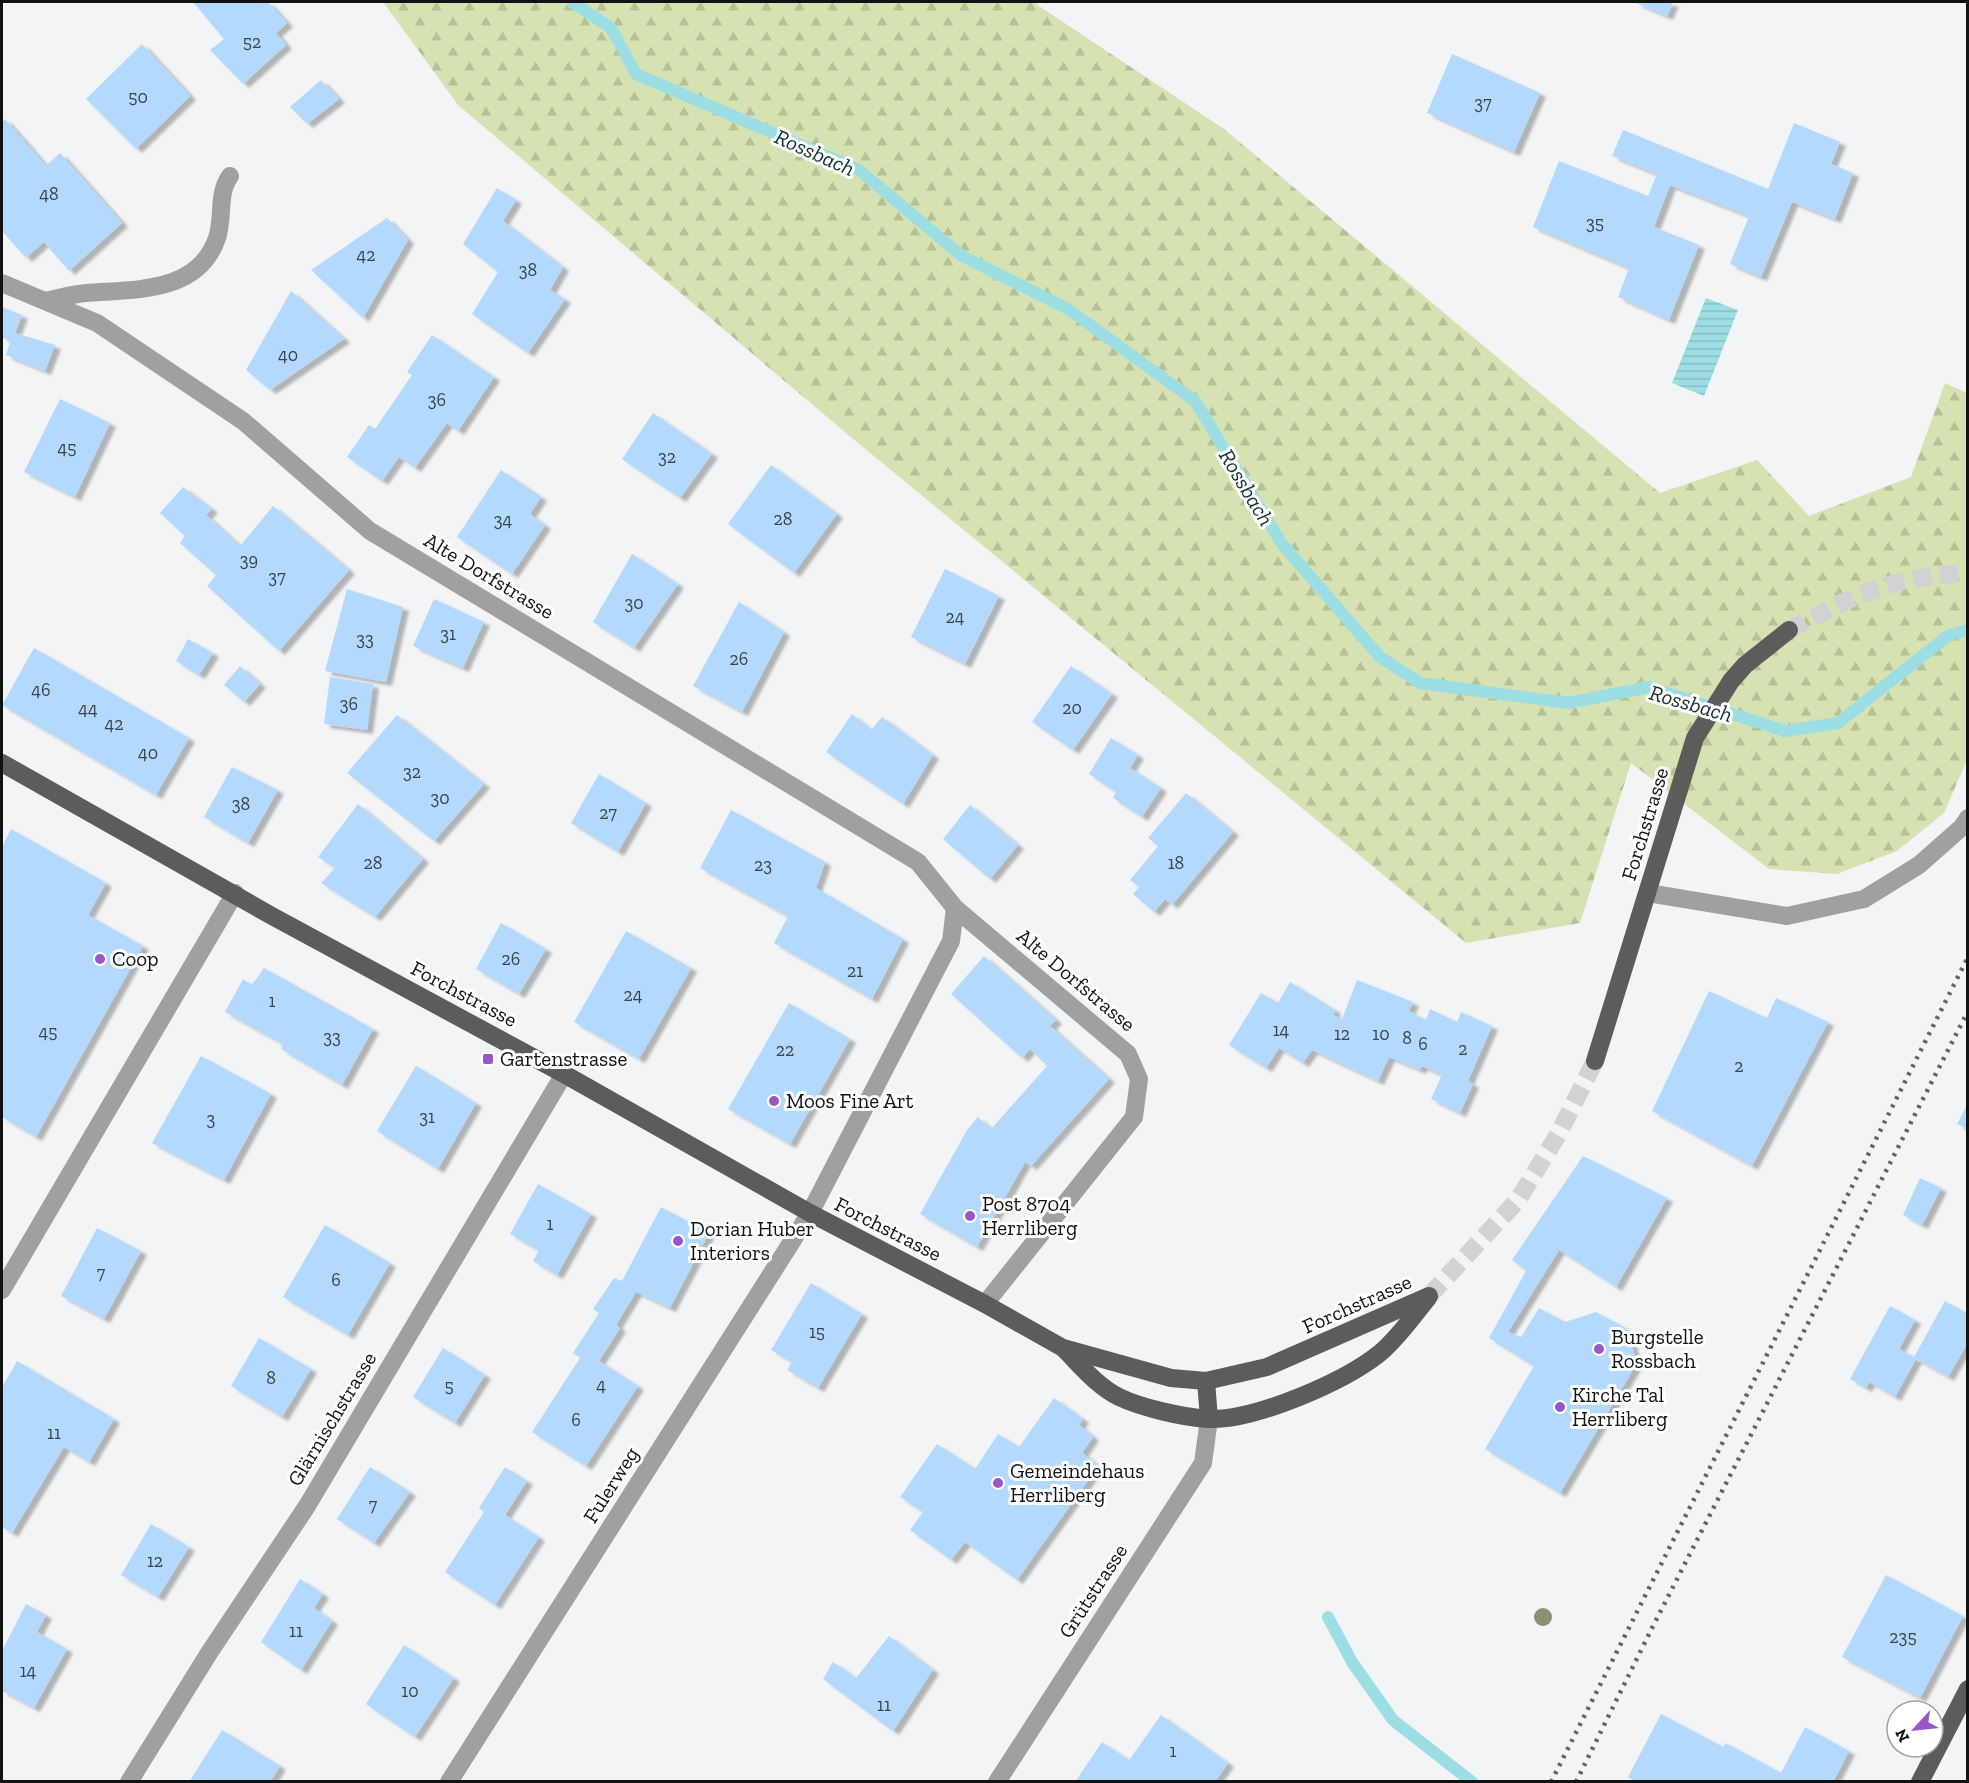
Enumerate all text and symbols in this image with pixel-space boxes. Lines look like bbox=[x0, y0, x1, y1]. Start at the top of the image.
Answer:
house number: 52 bbox=[243, 31, 261, 53]
house number: 50 bbox=[128, 86, 148, 108]
house number: 37 bbox=[1474, 92, 1492, 114]
water label: Rossbach bbox=[771, 123, 859, 182]
house number: 48 bbox=[39, 183, 59, 205]
house number: 35 bbox=[1586, 212, 1604, 234]
house number: 42 bbox=[357, 244, 375, 266]
house number: 38 bbox=[519, 259, 537, 281]
house number: 40 bbox=[278, 344, 298, 366]
house number: 36 bbox=[428, 389, 446, 411]
house number: 45 bbox=[58, 437, 76, 459]
water label: Rossbach bbox=[1213, 444, 1280, 531]
house number: 32 bbox=[658, 446, 676, 468]
house number: 28 bbox=[774, 508, 792, 530]
house number: 34 bbox=[494, 509, 513, 531]
street label: Alte Dorfstrasse bbox=[420, 527, 559, 624]
house number: 39 bbox=[240, 549, 258, 571]
house number: 37 bbox=[268, 566, 286, 588]
house number: 30 bbox=[624, 592, 644, 614]
house number: 24 bbox=[946, 606, 965, 628]
house number: 31 bbox=[440, 623, 456, 645]
house number: 33 bbox=[356, 628, 374, 650]
house number: 26 bbox=[730, 648, 748, 670]
house number: 46 bbox=[31, 679, 51, 701]
water label: Rossbach bbox=[1646, 679, 1735, 728]
house number: 36 bbox=[340, 693, 358, 715]
house number: 20 bbox=[1062, 697, 1082, 719]
house number: 44 bbox=[78, 698, 98, 720]
house number: 42 bbox=[105, 713, 123, 735]
house number: 40 bbox=[138, 742, 158, 764]
house number: 32 bbox=[403, 761, 421, 783]
street label: Forchstrasse bbox=[1616, 764, 1674, 883]
house number: 30 bbox=[430, 787, 450, 809]
house number: 38 bbox=[232, 793, 250, 815]
house number: 27 bbox=[599, 802, 617, 824]
house number: 28 bbox=[364, 852, 382, 874]
house number: 18 bbox=[1168, 852, 1184, 874]
house number: 23 bbox=[754, 854, 772, 876]
street label: Alte Dorfstrasse bbox=[1012, 923, 1141, 1037]
place label: Coop bbox=[112, 946, 159, 971]
house number: 26 bbox=[502, 948, 520, 970]
marker: Coop bbox=[93, 952, 107, 966]
street label: Forchstrasse bbox=[407, 955, 522, 1032]
house number: 21 bbox=[847, 960, 863, 982]
house number: 24 bbox=[624, 984, 643, 1006]
house number: 1 bbox=[269, 990, 276, 1012]
house number: 14 bbox=[1273, 1019, 1290, 1041]
house number: 45 bbox=[39, 1021, 57, 1043]
house number: 12 bbox=[1334, 1023, 1350, 1045]
house number: 10 bbox=[1372, 1023, 1390, 1045]
house number: 33 bbox=[323, 1026, 341, 1048]
house number: 8 bbox=[1402, 1027, 1412, 1049]
house number: 6 bbox=[1418, 1033, 1428, 1055]
house number: 2 bbox=[1458, 1038, 1468, 1060]
house number: 22 bbox=[776, 1039, 794, 1061]
place label: Gartenstrasse bbox=[500, 1046, 628, 1071]
marker: Gartenstrasse bbox=[481, 1052, 495, 1066]
house number: 2 bbox=[1734, 1055, 1744, 1077]
place label: Moos Fine Art bbox=[786, 1088, 914, 1113]
marker: Moos Fine Art bbox=[767, 1094, 781, 1108]
house number: 31 bbox=[419, 1106, 435, 1128]
house number: 3 bbox=[207, 1108, 216, 1130]
street label: Forchstrasse bbox=[831, 1191, 946, 1266]
place label: Post 8704 Herrliberg bbox=[982, 1191, 1078, 1240]
marker: Post 8704 Herrliberg bbox=[963, 1209, 977, 1223]
house number: 1 bbox=[547, 1213, 554, 1235]
place label: Dorian Huber Interiors bbox=[690, 1216, 814, 1265]
marker: Dorian Huber Interiors bbox=[671, 1234, 685, 1248]
house number: 7 bbox=[97, 1262, 106, 1284]
street label: Forchstrasse bbox=[1298, 1268, 1415, 1339]
house number: 6 bbox=[331, 1269, 341, 1291]
house number: 15 bbox=[809, 1321, 825, 1343]
place label: Burgstelle Rossbach bbox=[1611, 1324, 1704, 1373]
marker: Burgstelle Rossbach bbox=[1592, 1342, 1606, 1356]
street label: Glärnischstrasse bbox=[282, 1347, 381, 1490]
house number: 8 bbox=[266, 1367, 276, 1389]
house number: 4 bbox=[596, 1374, 606, 1396]
house number: 5 bbox=[444, 1375, 454, 1397]
place label: Kirche Tal Herrliberg bbox=[1572, 1382, 1668, 1431]
marker: Kirche Tal Herrliberg bbox=[1553, 1400, 1567, 1414]
house number: 6 bbox=[571, 1409, 581, 1431]
house number: 11 bbox=[47, 1422, 61, 1444]
street label: Fulerweg bbox=[577, 1442, 644, 1527]
place label: Gemeindehaus Herrliberg bbox=[1010, 1458, 1145, 1507]
marker: Gemeindehaus Herrliberg bbox=[991, 1476, 1005, 1490]
house number: 7 bbox=[369, 1494, 378, 1516]
street label: Grütstrasse bbox=[1053, 1539, 1132, 1642]
house number: 12 bbox=[147, 1550, 163, 1572]
house number: 11 bbox=[289, 1620, 303, 1642]
house number: 235 bbox=[1889, 1626, 1917, 1648]
house number: 14 bbox=[20, 1660, 37, 1682]
house number: 10 bbox=[401, 1680, 419, 1702]
house number: 11 bbox=[877, 1694, 891, 1716]
north arrow bbox=[1885, 1699, 1945, 1759]
text: N bbox=[1891, 1726, 1913, 1745]
house number: 1 bbox=[1170, 1740, 1177, 1762]

